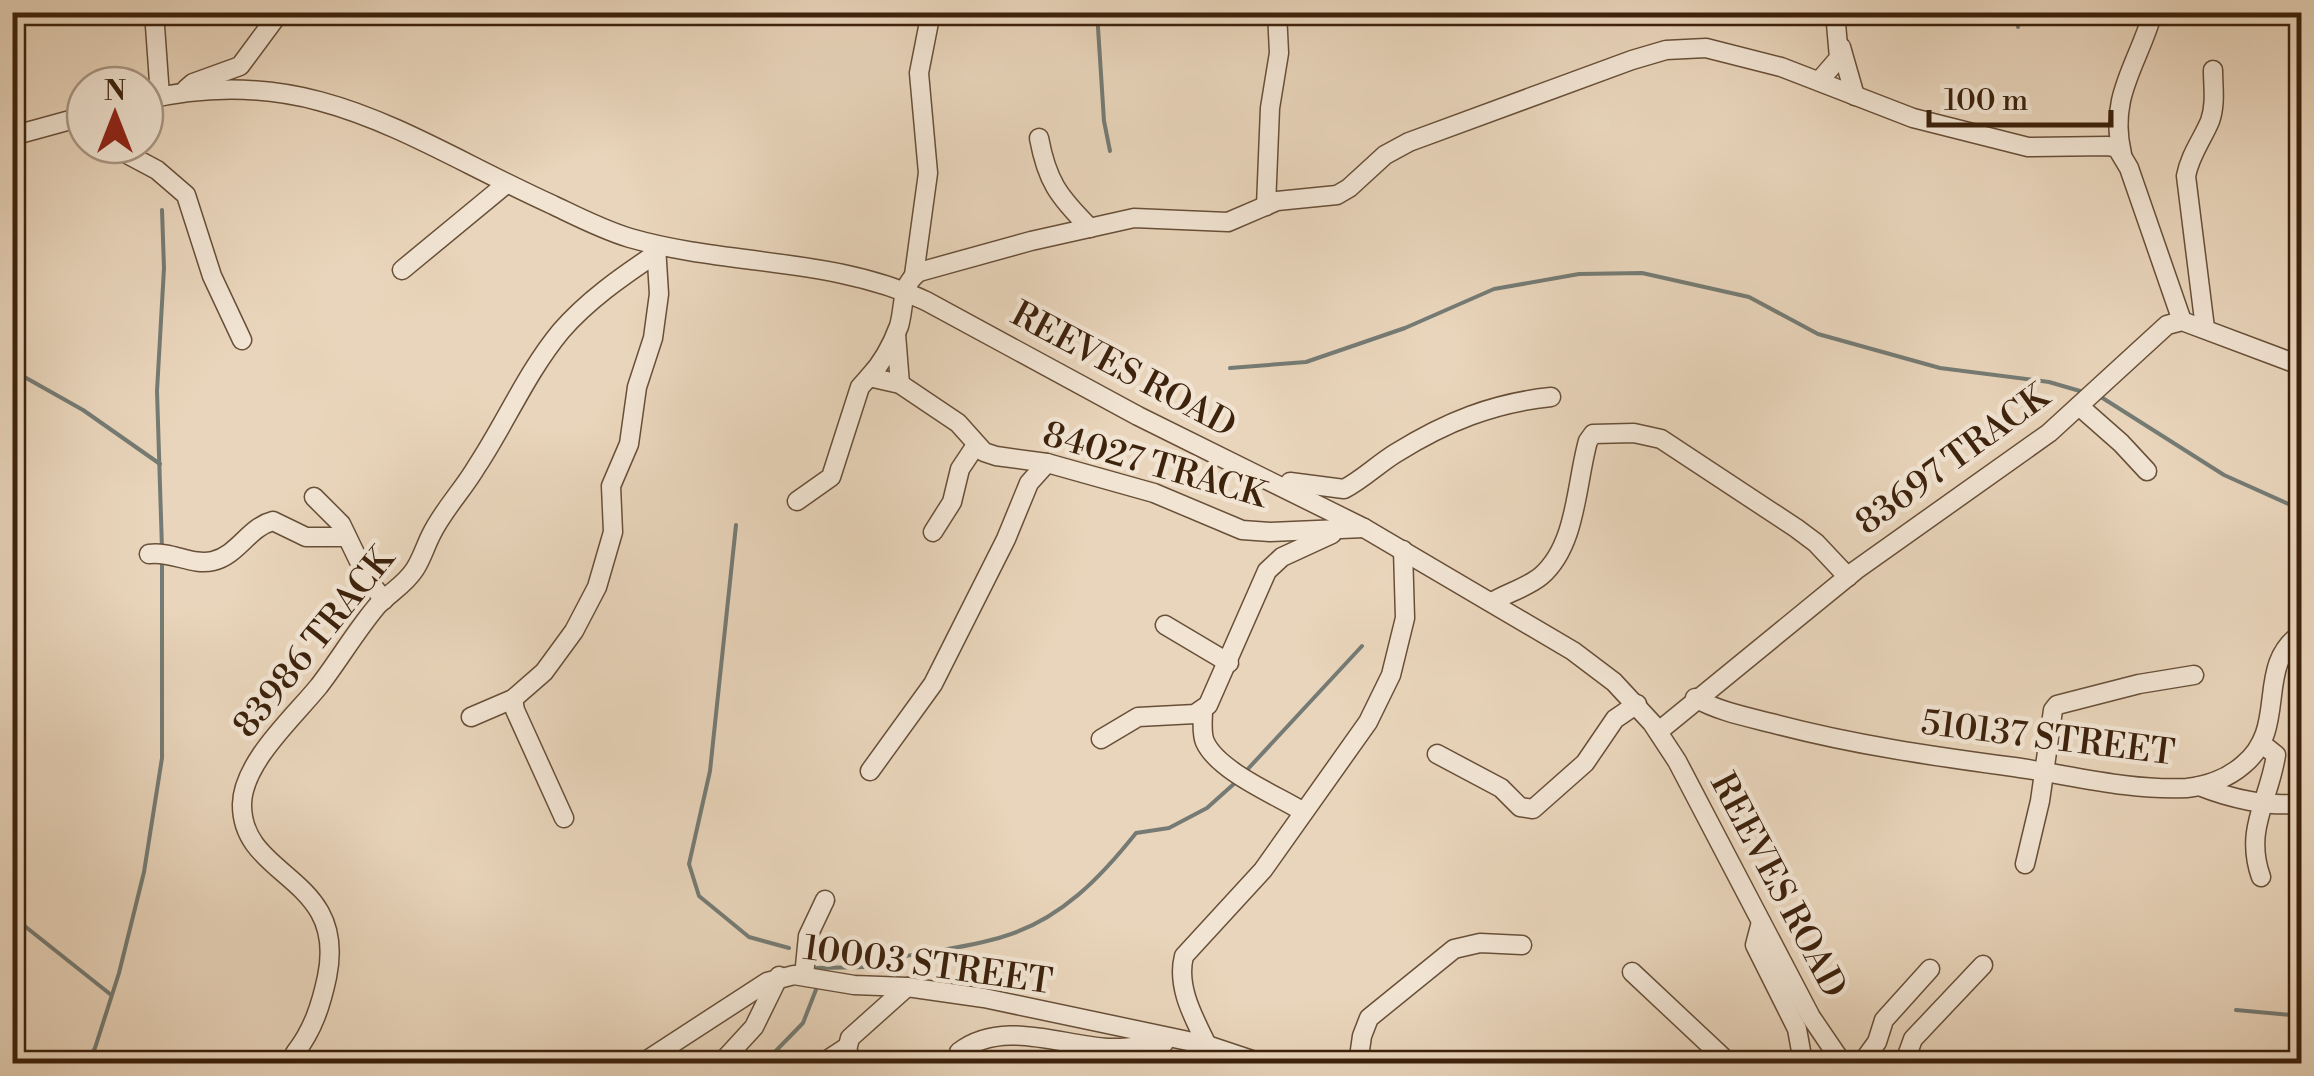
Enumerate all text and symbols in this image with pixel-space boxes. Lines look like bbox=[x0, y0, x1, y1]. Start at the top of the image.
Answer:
north arrow bbox=[65, 65, 165, 165]
scale bar bbox=[1929, 65, 2112, 127]
text: N bbox=[104, 74, 126, 109]
text: 100 m bbox=[1944, 82, 2028, 120]
street label: REEVES ROAD bbox=[1004, 293, 1243, 448]
street label: 83697 TRACK bbox=[1848, 374, 2060, 545]
street label: 84027 TRACK bbox=[1038, 413, 1274, 519]
street label: 83986 TRACK bbox=[224, 537, 406, 747]
street label: 510137 STREET bbox=[1919, 702, 2177, 775]
street label: REEVES ROAD bbox=[1700, 766, 1855, 1005]
street label: 10003 STREET bbox=[800, 927, 1055, 1004]

